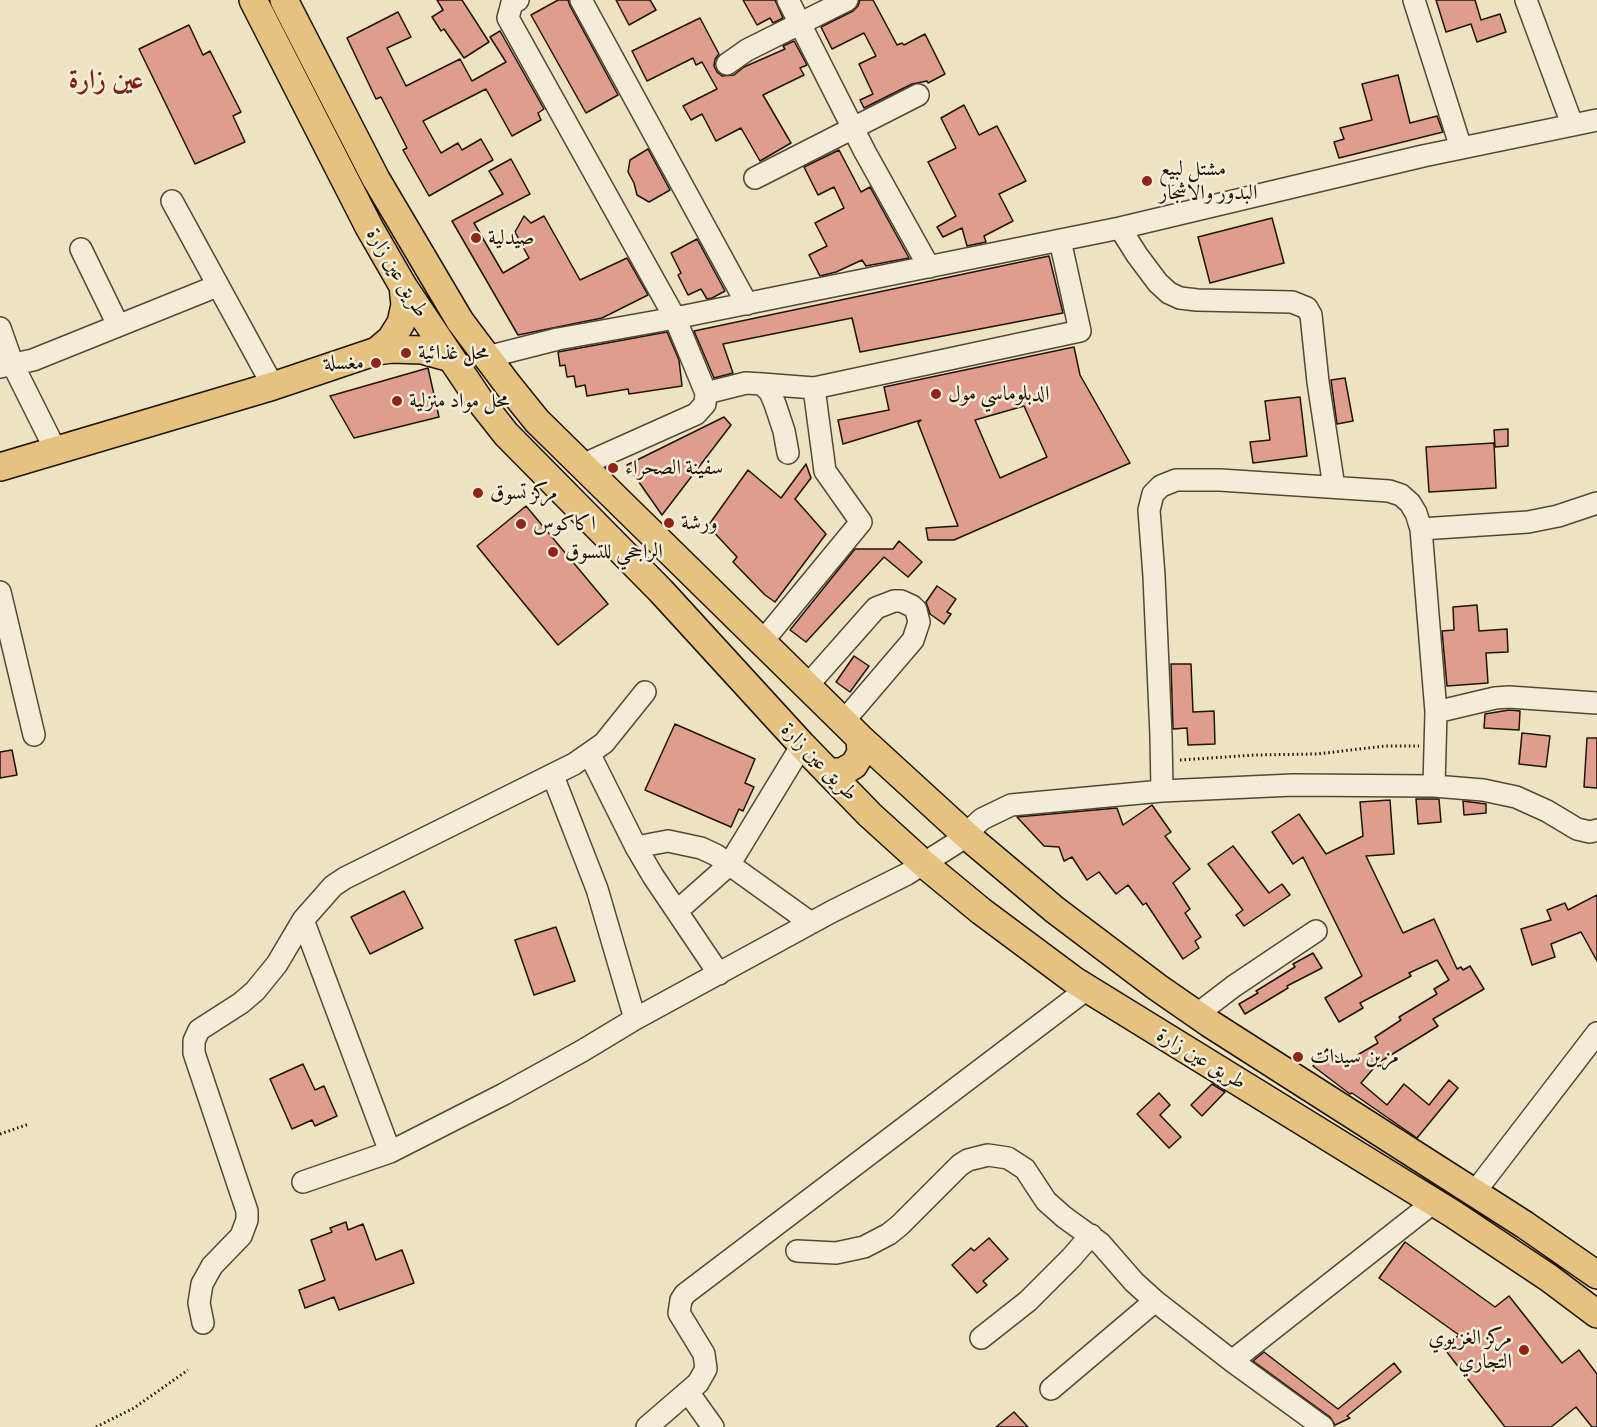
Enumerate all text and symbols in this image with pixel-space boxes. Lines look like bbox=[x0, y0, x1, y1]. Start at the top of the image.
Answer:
district label: عين زارة bbox=[69, 65, 143, 97]
place label: مشتل لبيع البدور والاشجار bbox=[1159, 156, 1258, 206]
marker: مشتل لبيع البدور والاشجار bbox=[1140, 174, 1154, 188]
street label: طريق عين زارة bbox=[360, 224, 434, 322]
place label: صيدلية bbox=[488, 225, 534, 251]
marker: صيدلية bbox=[469, 231, 483, 245]
place label: محل غذائية bbox=[418, 340, 489, 366]
marker: محل غذائية bbox=[399, 346, 413, 360]
place label: مغسلة bbox=[324, 350, 364, 376]
marker: مغسلة bbox=[369, 356, 383, 370]
place label: الدبلوماسي مول bbox=[948, 381, 1050, 407]
marker: الدبلوماسي مول bbox=[929, 387, 943, 401]
place label: محل مواد منزلية bbox=[409, 388, 510, 414]
marker: محل مواد منزلية bbox=[390, 394, 404, 408]
place label: سفينة الصحراء bbox=[625, 455, 723, 481]
marker: سفينة الصحراء bbox=[606, 461, 620, 475]
place label: مركز تسوق bbox=[490, 480, 557, 506]
marker: مركز تسوق bbox=[471, 486, 485, 500]
place label: ورشة bbox=[681, 510, 718, 536]
place label: اكاكوس bbox=[533, 511, 596, 537]
marker: ورشة bbox=[662, 516, 676, 530]
marker: اكاكوس bbox=[514, 517, 528, 531]
place label: الراجحي للتسوق bbox=[565, 539, 663, 565]
marker: الراجحي للتسوق bbox=[546, 545, 560, 559]
street label: طريق عين زارة bbox=[775, 717, 863, 807]
street label: طريق عين زارة bbox=[1152, 1022, 1250, 1096]
place label: مزين سيدات bbox=[1310, 1044, 1399, 1070]
marker: مزين سيدات bbox=[1291, 1050, 1305, 1064]
place label: مركز الغزيوي التجاري bbox=[1428, 1325, 1512, 1375]
marker: مركز الغزيوي التجاري bbox=[1517, 1343, 1531, 1357]

